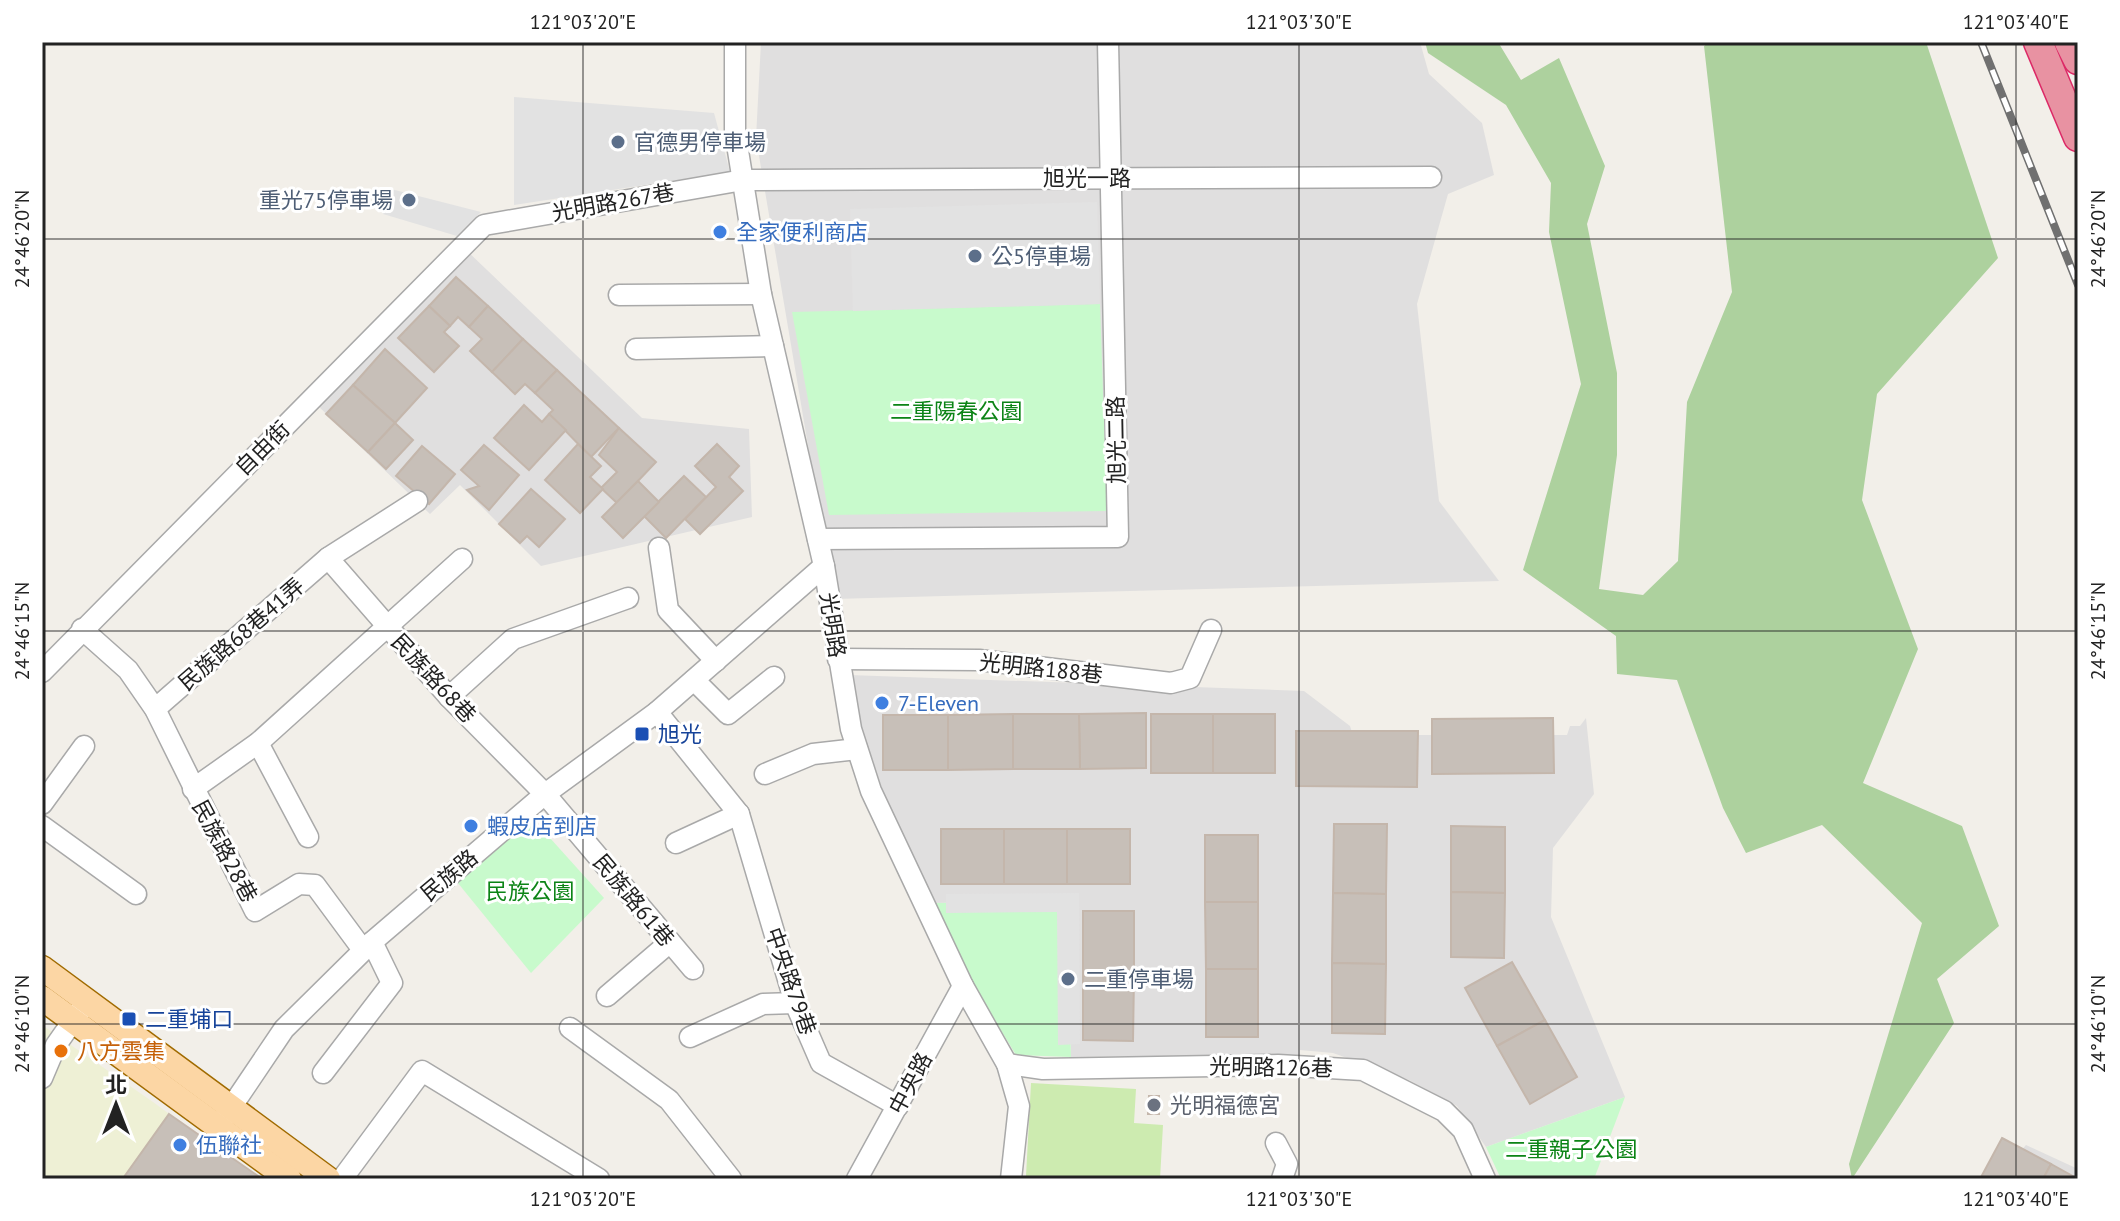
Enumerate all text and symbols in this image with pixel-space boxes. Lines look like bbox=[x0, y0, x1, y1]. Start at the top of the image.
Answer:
text: 121°03'20"E bbox=[530, 9, 636, 35]
text: 121°03'30"E bbox=[1246, 9, 1352, 35]
text: 121°03'40"E bbox=[1963, 9, 2069, 35]
place label: 官德男停車場 bbox=[634, 128, 766, 156]
marker: 官德男停車場 bbox=[609, 133, 627, 151]
street label: 旭光一路 bbox=[1043, 164, 1131, 192]
street label: 光明路267巷 bbox=[550, 177, 676, 227]
place label: 重光75停車場 bbox=[259, 186, 393, 214]
text: 24°46'20"N bbox=[9, 190, 35, 288]
text: 24°46'20"N bbox=[2085, 190, 2111, 288]
marker: 重光75停車場 bbox=[400, 191, 418, 209]
place label: 全家便利商店 bbox=[736, 218, 868, 246]
marker: 全家便利商店 bbox=[711, 223, 729, 241]
place label: 公5停車場 bbox=[991, 242, 1091, 270]
marker: 公5停車場 bbox=[966, 247, 984, 265]
street label: 旭光二路 bbox=[1101, 396, 1131, 484]
park label: 二重陽春公園 bbox=[890, 397, 1022, 425]
street label: 自由街 bbox=[229, 415, 295, 481]
street label: 民族路68巷41弄 bbox=[172, 572, 310, 696]
text: 24°46'15"N bbox=[9, 582, 35, 680]
text: 24°46'15"N bbox=[2085, 582, 2111, 680]
street label: 光明路 bbox=[814, 590, 852, 660]
street label: 民族路68巷 bbox=[386, 628, 482, 728]
street label: 光明路188巷 bbox=[978, 648, 1104, 688]
place label: 7-Eleven bbox=[898, 689, 979, 717]
marker: 7-Eleven bbox=[873, 694, 891, 712]
place label: 旭光 bbox=[658, 720, 702, 748]
marker: 旭光 bbox=[633, 725, 651, 743]
street label: 民族路28巷 bbox=[186, 795, 264, 907]
place label: 蝦皮店到店 bbox=[487, 812, 597, 840]
marker: 蝦皮店到店 bbox=[462, 817, 480, 835]
street label: 民族路 bbox=[415, 843, 483, 907]
street label: 民族路61巷 bbox=[587, 848, 681, 952]
park label: 民族公園 bbox=[486, 877, 574, 905]
street label: 中央路79巷 bbox=[760, 924, 822, 1038]
place label: 二重停車場 bbox=[1084, 965, 1194, 993]
marker: 二重停車場 bbox=[1059, 970, 1077, 988]
text: 24°46'10"N bbox=[9, 975, 35, 1073]
text: 24°46'10"N bbox=[2085, 975, 2111, 1073]
place label: 二重埔口 bbox=[145, 1005, 233, 1033]
marker: 二重埔口 bbox=[120, 1010, 138, 1028]
place label: 八方雲集 bbox=[77, 1037, 165, 1065]
marker: 八方雲集 bbox=[52, 1042, 70, 1060]
street label: 中央路 bbox=[882, 1047, 938, 1119]
street label: 光明路126巷 bbox=[1209, 1052, 1333, 1082]
north arrow bbox=[76, 1065, 156, 1145]
text: 北 bbox=[105, 1071, 127, 1099]
place label: 光明福德宮 bbox=[1170, 1091, 1280, 1119]
marker: 光明福德宮 bbox=[1145, 1096, 1163, 1114]
place label: 伍聯社 bbox=[196, 1131, 262, 1159]
park label: 二重親子公園 bbox=[1505, 1135, 1637, 1163]
marker: 伍聯社 bbox=[171, 1136, 189, 1154]
text: 121°03'20"E bbox=[530, 1186, 636, 1212]
text: 121°03'30"E bbox=[1246, 1186, 1352, 1212]
text: 121°03'40"E bbox=[1963, 1186, 2069, 1212]

